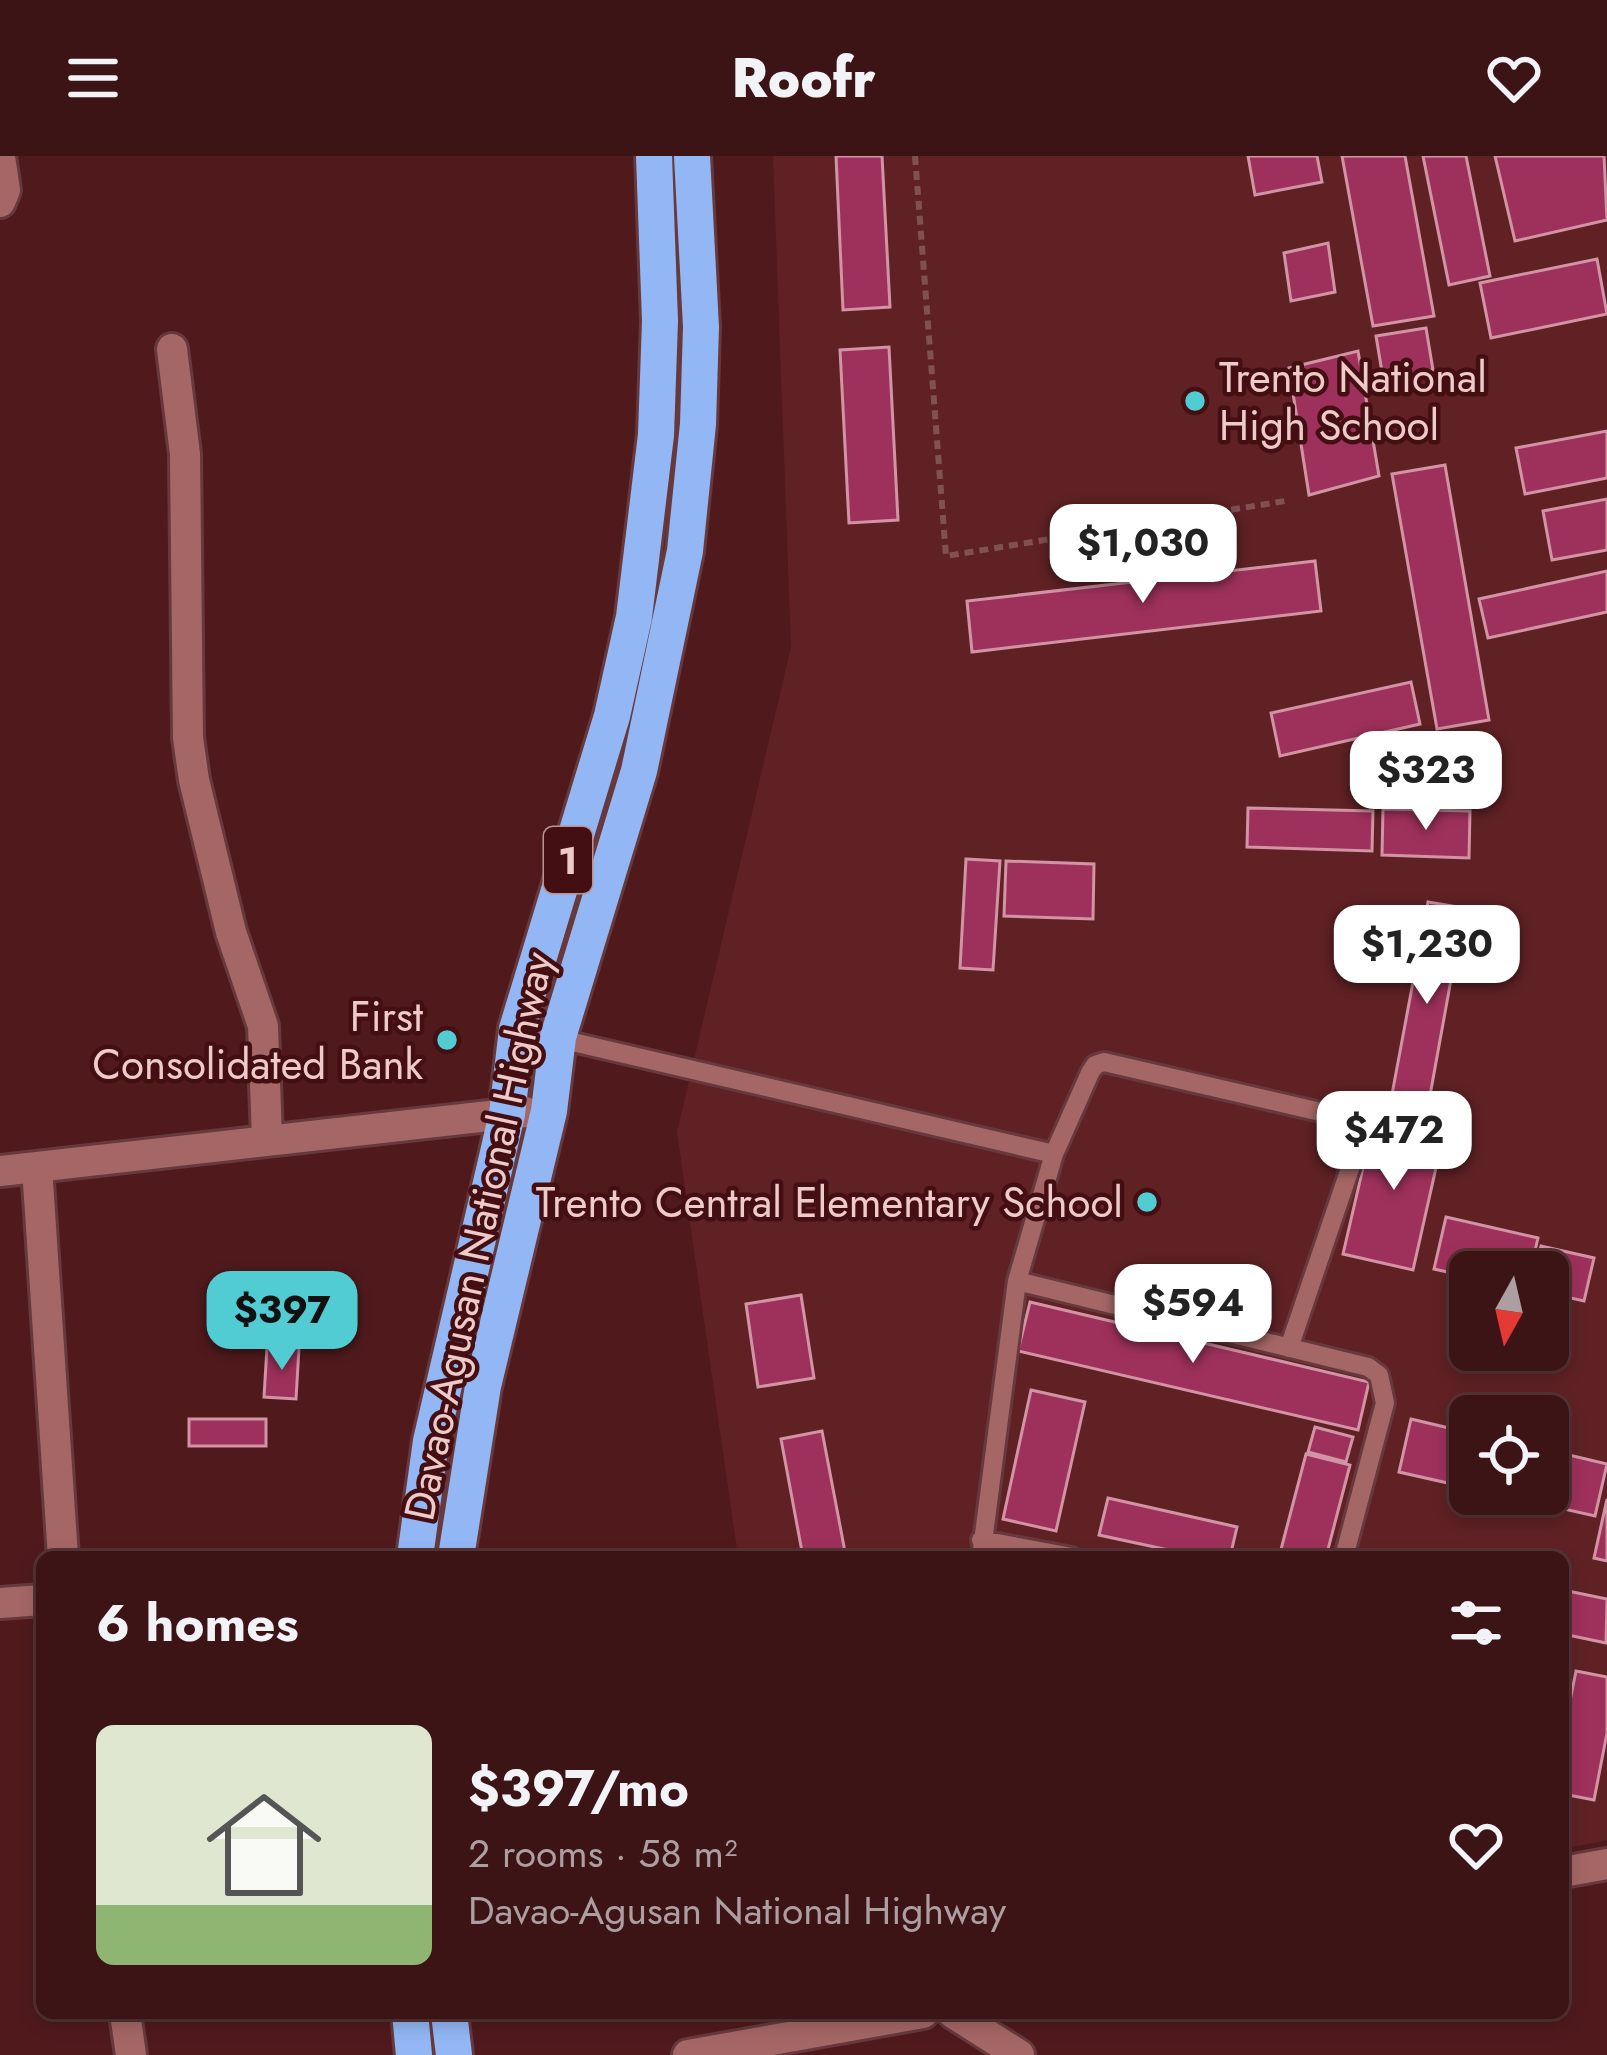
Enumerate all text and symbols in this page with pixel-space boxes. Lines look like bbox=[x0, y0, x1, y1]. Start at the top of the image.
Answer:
text: Roofr bbox=[731, 39, 876, 117]
icon: menu bbox=[60, 45, 126, 111]
icon: heart bbox=[1481, 45, 1547, 111]
place label: Trento National High School bbox=[1219, 347, 1487, 456]
marker: Trento National High School bbox=[1182, 388, 1208, 414]
pin: $1,030 bbox=[1045, 504, 1241, 606]
text: $1,030 bbox=[1077, 514, 1209, 571]
pin: $323 bbox=[1355, 731, 1497, 833]
text: $323 bbox=[1377, 741, 1475, 798]
road number: 1 bbox=[544, 827, 592, 893]
pin: $1,230 bbox=[1329, 905, 1525, 1007]
text: $1,230 bbox=[1361, 915, 1493, 972]
street label: Davao-Agusan National Highway bbox=[388, 946, 569, 1526]
place label: First Consolidated Bank bbox=[92, 986, 424, 1095]
marker: First Consolidated Bank bbox=[434, 1027, 460, 1053]
pin: $472 bbox=[1323, 1091, 1465, 1193]
text: $472 bbox=[1344, 1101, 1444, 1158]
place label: Trento Central Elementary School bbox=[536, 1172, 1123, 1233]
marker: Trento Central Elementary School bbox=[1134, 1189, 1160, 1215]
north arrow bbox=[1449, 1251, 1569, 1371]
map controls bbox=[1449, 1251, 1569, 1515]
pin: $594 bbox=[1122, 1264, 1264, 1366]
pin: $397 bbox=[211, 1271, 353, 1373]
text: $594 bbox=[1142, 1274, 1244, 1331]
text: $397 bbox=[234, 1281, 330, 1338]
button: locate bbox=[1449, 1395, 1569, 1515]
text: 6 homes bbox=[96, 1586, 299, 1660]
icon: filters bbox=[1443, 1590, 1509, 1656]
text: $397/mo bbox=[468, 1751, 689, 1825]
icon: home bbox=[192, 1773, 336, 1917]
icon: heart bbox=[1443, 1812, 1509, 1878]
text: 2 rooms · 58 m² bbox=[468, 1825, 737, 1882]
text: Davao-Agusan National Highway bbox=[468, 1882, 1006, 1939]

